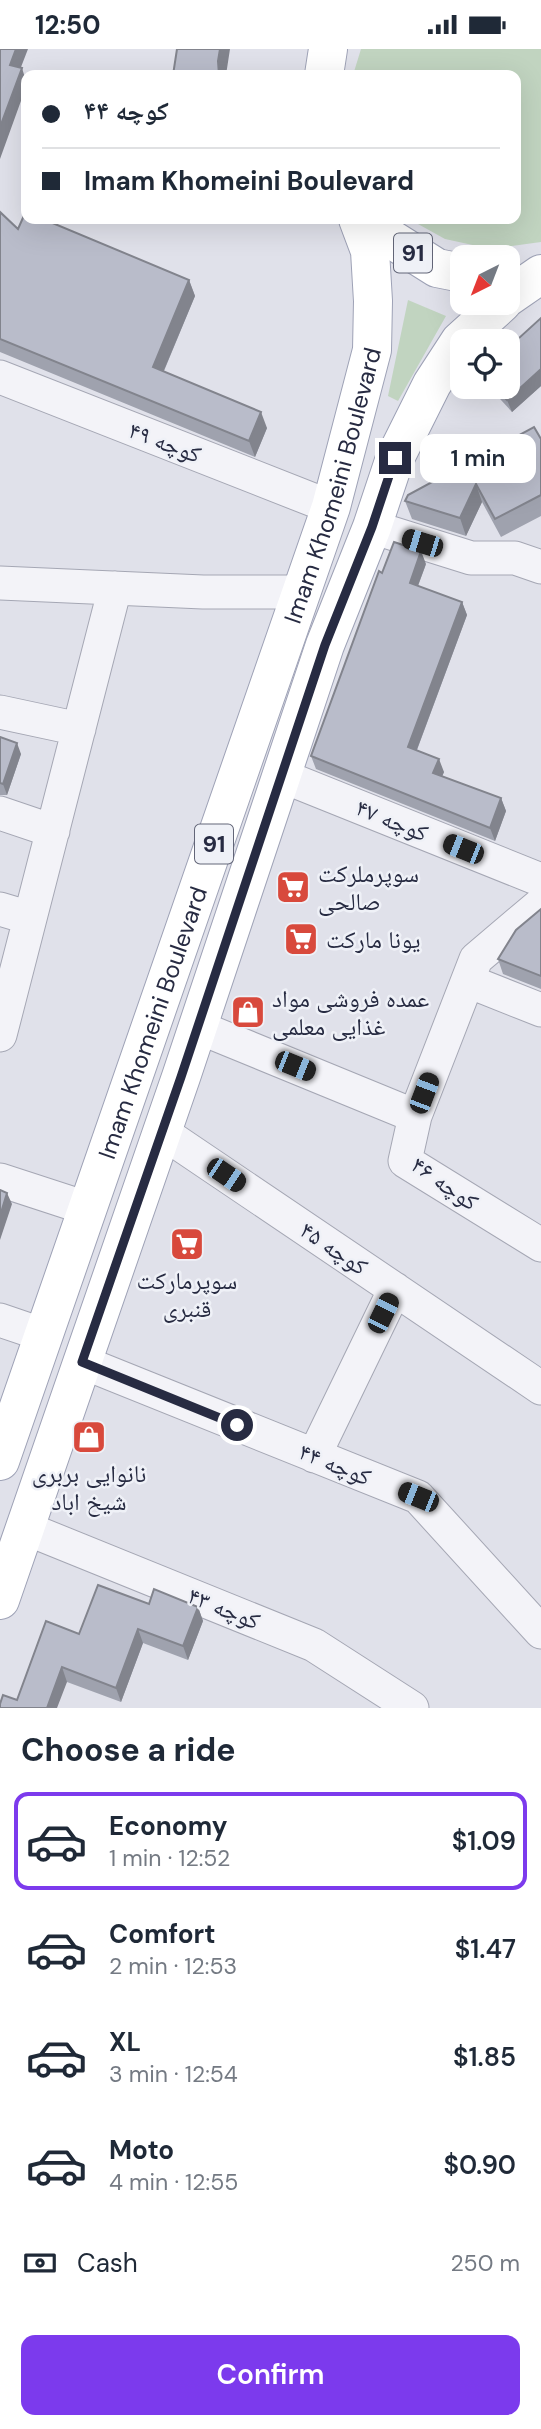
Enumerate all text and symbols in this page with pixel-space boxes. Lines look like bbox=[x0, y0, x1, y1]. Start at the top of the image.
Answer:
text: 12:50 bbox=[35, 8, 101, 42]
text: کوچه ۴۴ bbox=[84, 94, 169, 128]
text: Imam Khomeini Boulevard bbox=[84, 164, 414, 198]
road number: 91 bbox=[394, 233, 432, 273]
north arrow bbox=[450, 245, 520, 315]
map controls bbox=[450, 245, 520, 399]
button: locate bbox=[450, 329, 520, 399]
street label: Imam Khomeini Boulevard bbox=[276, 344, 388, 627]
street label: کوچه ۴۹ bbox=[124, 414, 206, 470]
callout: 1 min bbox=[420, 433, 535, 483]
route end bbox=[379, 442, 411, 474]
text: 1 min bbox=[451, 443, 505, 473]
car bbox=[399, 527, 446, 559]
street label: کوچه ۴۷ bbox=[351, 792, 433, 848]
road number: 91 bbox=[195, 825, 233, 863]
car bbox=[440, 831, 487, 867]
place label: سوپرملرکت صالحی bbox=[318, 858, 419, 917]
supermarket icon: سوپرملرکت صالحی bbox=[274, 868, 312, 906]
street label: Imam Khomeini Boulevard bbox=[91, 882, 214, 1163]
supermarket icon: یونا مارکت bbox=[282, 920, 320, 958]
place label: یونا مارکت bbox=[326, 924, 420, 955]
place label: عمده فروشی مواد غذایی معلمی bbox=[272, 983, 429, 1042]
shop icon: عمده فروشی مواد غذایی معلمی bbox=[229, 993, 267, 1031]
car bbox=[272, 1048, 319, 1084]
car bbox=[407, 1070, 442, 1116]
street label: کوچه ۴۶ bbox=[405, 1149, 485, 1217]
car bbox=[203, 1155, 250, 1195]
street label: کوچه ۴۵ bbox=[294, 1214, 374, 1282]
supermarket icon: سوپرمارکت قنبری bbox=[168, 1225, 206, 1263]
place label: سوپرمارکت قنبری bbox=[137, 1265, 237, 1324]
car bbox=[365, 1290, 402, 1336]
route start bbox=[221, 1409, 253, 1441]
shop icon: نانوایی بربری شیخ اباد bbox=[70, 1418, 108, 1456]
street label: کوچه ۴۴ bbox=[294, 1436, 376, 1492]
place label: نانوایی بربری شیخ اباد bbox=[32, 1458, 146, 1517]
car bbox=[395, 1479, 442, 1515]
street label: کوچه ۴۳ bbox=[183, 1580, 265, 1636]
text: Choose a ride bbox=[21, 1729, 236, 1771]
text: Economy bbox=[109, 1809, 227, 1843]
icon: car bbox=[25, 1810, 88, 1873]
text: $1.09 bbox=[452, 1824, 516, 1858]
text: 1 min · 12:52 bbox=[109, 1843, 230, 1873]
text: Comfort bbox=[109, 1917, 215, 1951]
icon: car bbox=[25, 1918, 88, 1981]
text: $1.47 bbox=[455, 1932, 516, 1966]
text: 2 min · 12:53 bbox=[109, 1951, 237, 1981]
text: XL bbox=[109, 2025, 141, 2059]
icon: car bbox=[25, 2026, 88, 2089]
text: $1.85 bbox=[453, 2040, 516, 2074]
text: 3 min · 12:54 bbox=[109, 2059, 238, 2089]
text: Moto bbox=[109, 2133, 174, 2167]
icon: car bbox=[25, 2134, 88, 2197]
text: $0.90 bbox=[443, 2148, 516, 2182]
text: 4 min · 12:55 bbox=[109, 2167, 238, 2197]
icon: cash bbox=[21, 2244, 59, 2282]
text: Cash bbox=[77, 2246, 138, 2280]
text: 250 m bbox=[450, 2248, 520, 2278]
button: Confirm bbox=[21, 2335, 520, 2415]

